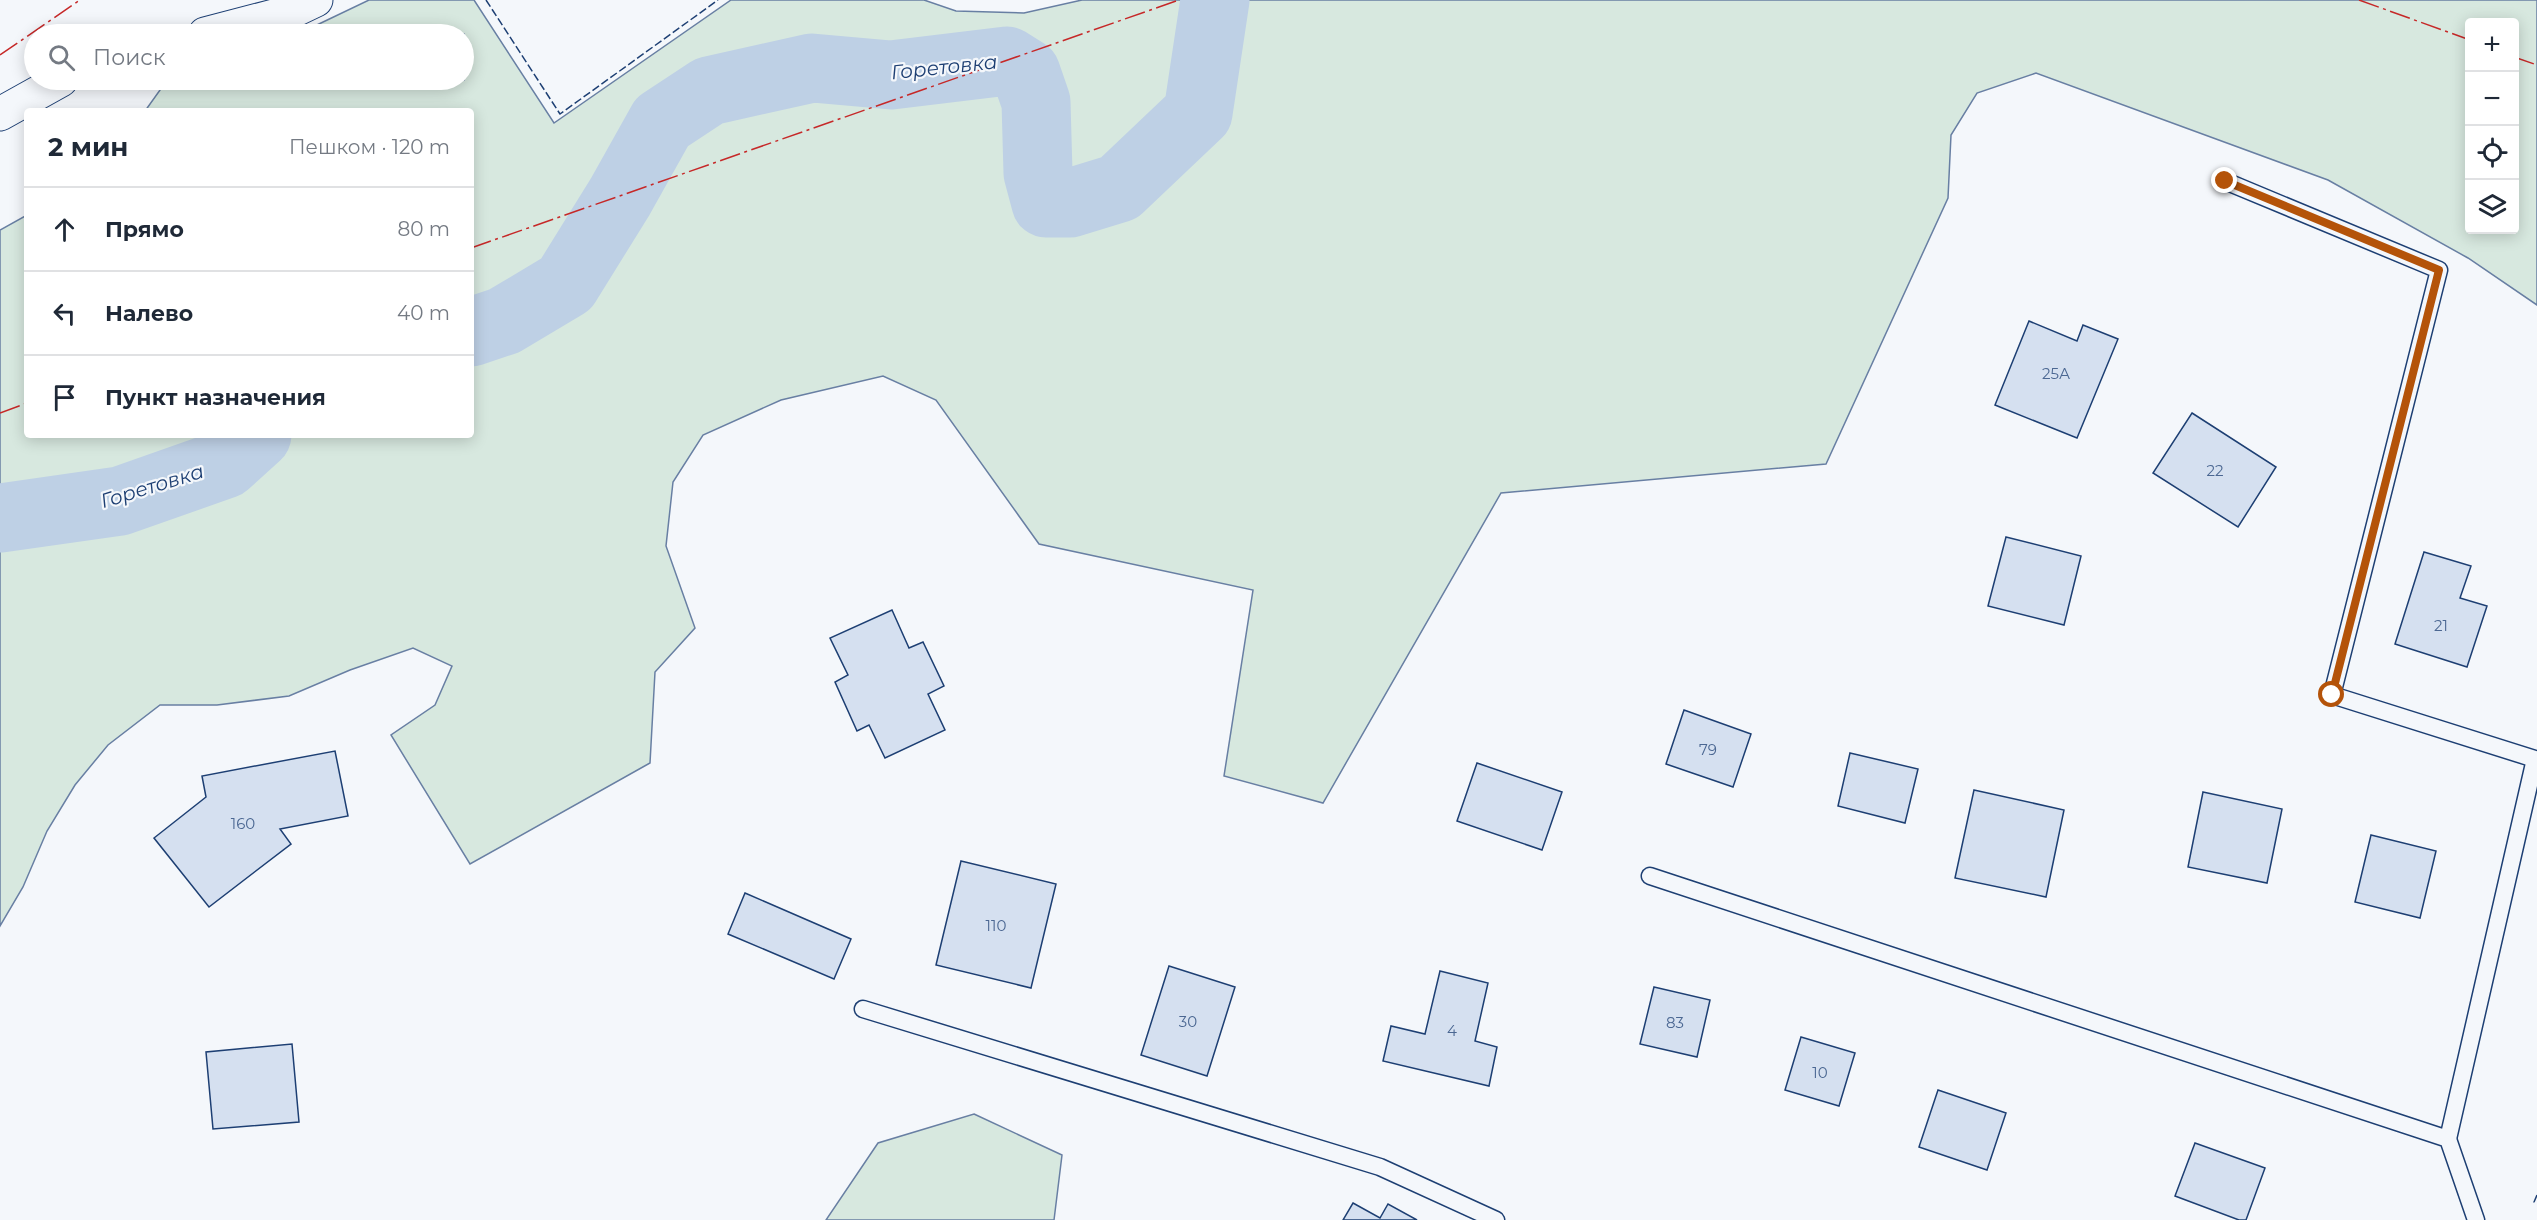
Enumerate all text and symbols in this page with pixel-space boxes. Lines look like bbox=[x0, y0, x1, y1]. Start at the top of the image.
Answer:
map controls bbox=[2465, 18, 2519, 234]
button: + bbox=[2465, 18, 2519, 72]
search box bbox=[24, 24, 474, 90]
icon: search bbox=[45, 41, 78, 74]
text: Поиск bbox=[93, 44, 165, 71]
water label: Горетовка bbox=[890, 49, 998, 85]
button: − bbox=[2465, 72, 2519, 126]
button: locate bbox=[2465, 126, 2519, 180]
text: 2 мин bbox=[48, 131, 128, 163]
text: Пешком · 120 m bbox=[289, 135, 450, 159]
route end bbox=[2211, 167, 2237, 193]
button: layers bbox=[2465, 180, 2519, 234]
icon: ahead bbox=[48, 213, 81, 246]
text: Прямо bbox=[105, 216, 184, 243]
text: 80 m bbox=[398, 217, 450, 241]
icon: left bbox=[48, 297, 81, 330]
text: Налево bbox=[105, 300, 193, 327]
text: 40 m bbox=[397, 301, 450, 325]
house number: 25А bbox=[2042, 364, 2070, 383]
icon: arrive bbox=[48, 381, 81, 414]
text: Пункт назначения bbox=[105, 384, 326, 411]
water label: Горетовка bbox=[97, 459, 207, 513]
house number: 22 bbox=[2206, 461, 2224, 480]
house number: 21 bbox=[2434, 616, 2448, 635]
route start bbox=[2318, 681, 2344, 707]
house number: 79 bbox=[1699, 740, 1717, 759]
house number: 160 bbox=[231, 814, 255, 833]
house number: 110 bbox=[986, 916, 1006, 935]
house number: 30 bbox=[1179, 1012, 1197, 1031]
house number: 83 bbox=[1666, 1013, 1684, 1032]
house number: 4 bbox=[1447, 1021, 1457, 1040]
house number: 10 bbox=[1812, 1063, 1828, 1082]

